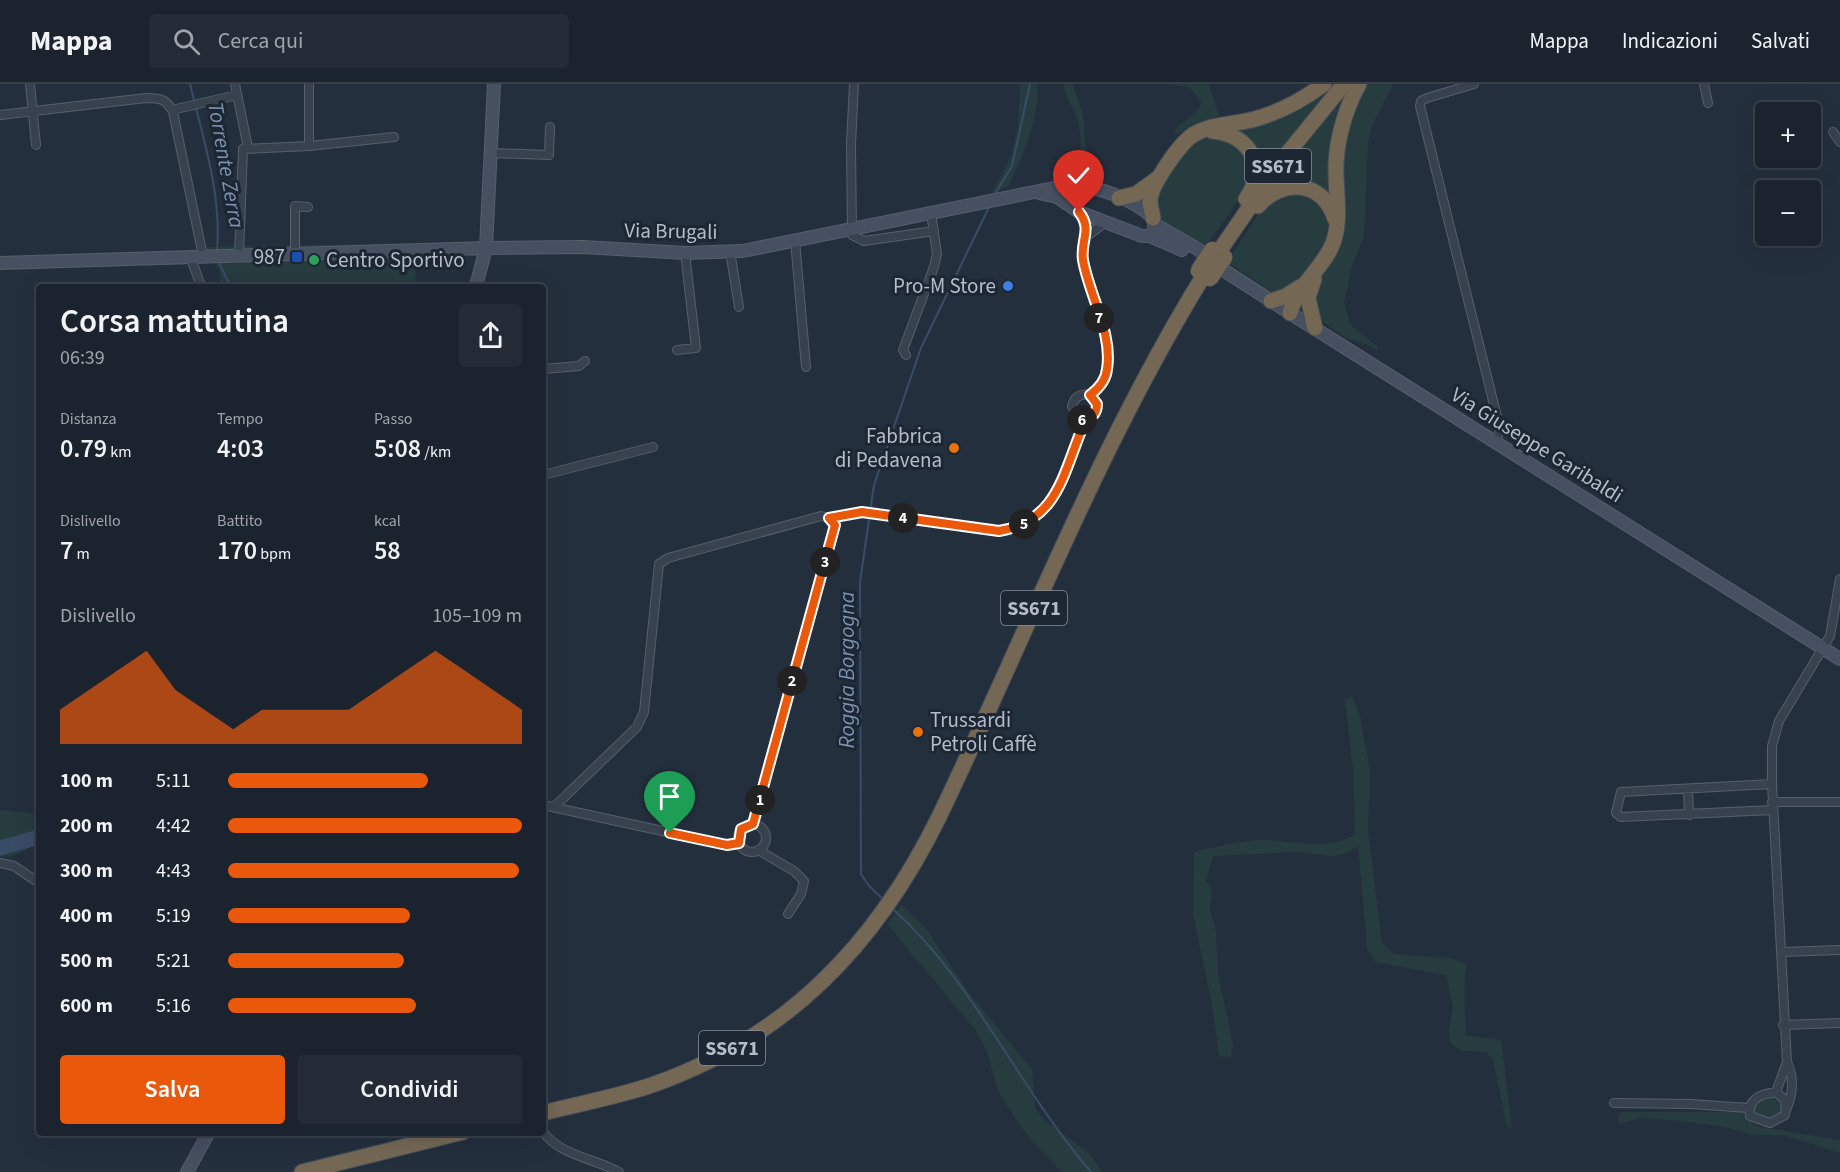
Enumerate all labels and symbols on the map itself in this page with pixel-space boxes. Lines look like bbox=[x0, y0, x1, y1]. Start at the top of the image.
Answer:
water label: Torrente Zerra bbox=[199, 100, 253, 231]
road number: SS671 bbox=[1245, 149, 1311, 183]
pin bbox=[1053, 150, 1104, 212]
street label: Via Brugali bbox=[624, 215, 718, 247]
place label: 987 bbox=[254, 242, 285, 272]
place label: Centro Sportivo bbox=[326, 245, 465, 275]
marker: 987 bbox=[290, 250, 304, 264]
marker: Centro Sportivo bbox=[307, 253, 321, 267]
place label: Pro-M Store bbox=[893, 271, 996, 301]
marker: Pro-M Store bbox=[1001, 279, 1015, 293]
pin: 7 bbox=[1084, 303, 1114, 333]
street label: Via Giuseppe Garibaldi bbox=[1445, 380, 1629, 510]
pin: 6 bbox=[1067, 405, 1097, 435]
place label: Fabbrica di Pedavena bbox=[835, 421, 942, 475]
marker: Fabbrica di Pedavena bbox=[947, 441, 961, 455]
pin: 4 bbox=[888, 503, 918, 533]
pin: 5 bbox=[1009, 509, 1039, 539]
pin: 3 bbox=[810, 547, 840, 577]
water label: Roggia Borgogna bbox=[831, 591, 863, 749]
road number: SS671 bbox=[1001, 591, 1067, 625]
pin: 2 bbox=[777, 666, 807, 696]
place label: Trussardi Petroli Caffè bbox=[930, 705, 1037, 759]
marker: Trussardi Petroli Caffè bbox=[911, 725, 925, 739]
pin bbox=[644, 771, 695, 833]
pin: 1 bbox=[745, 785, 775, 815]
road number: SS671 bbox=[699, 1031, 765, 1065]

